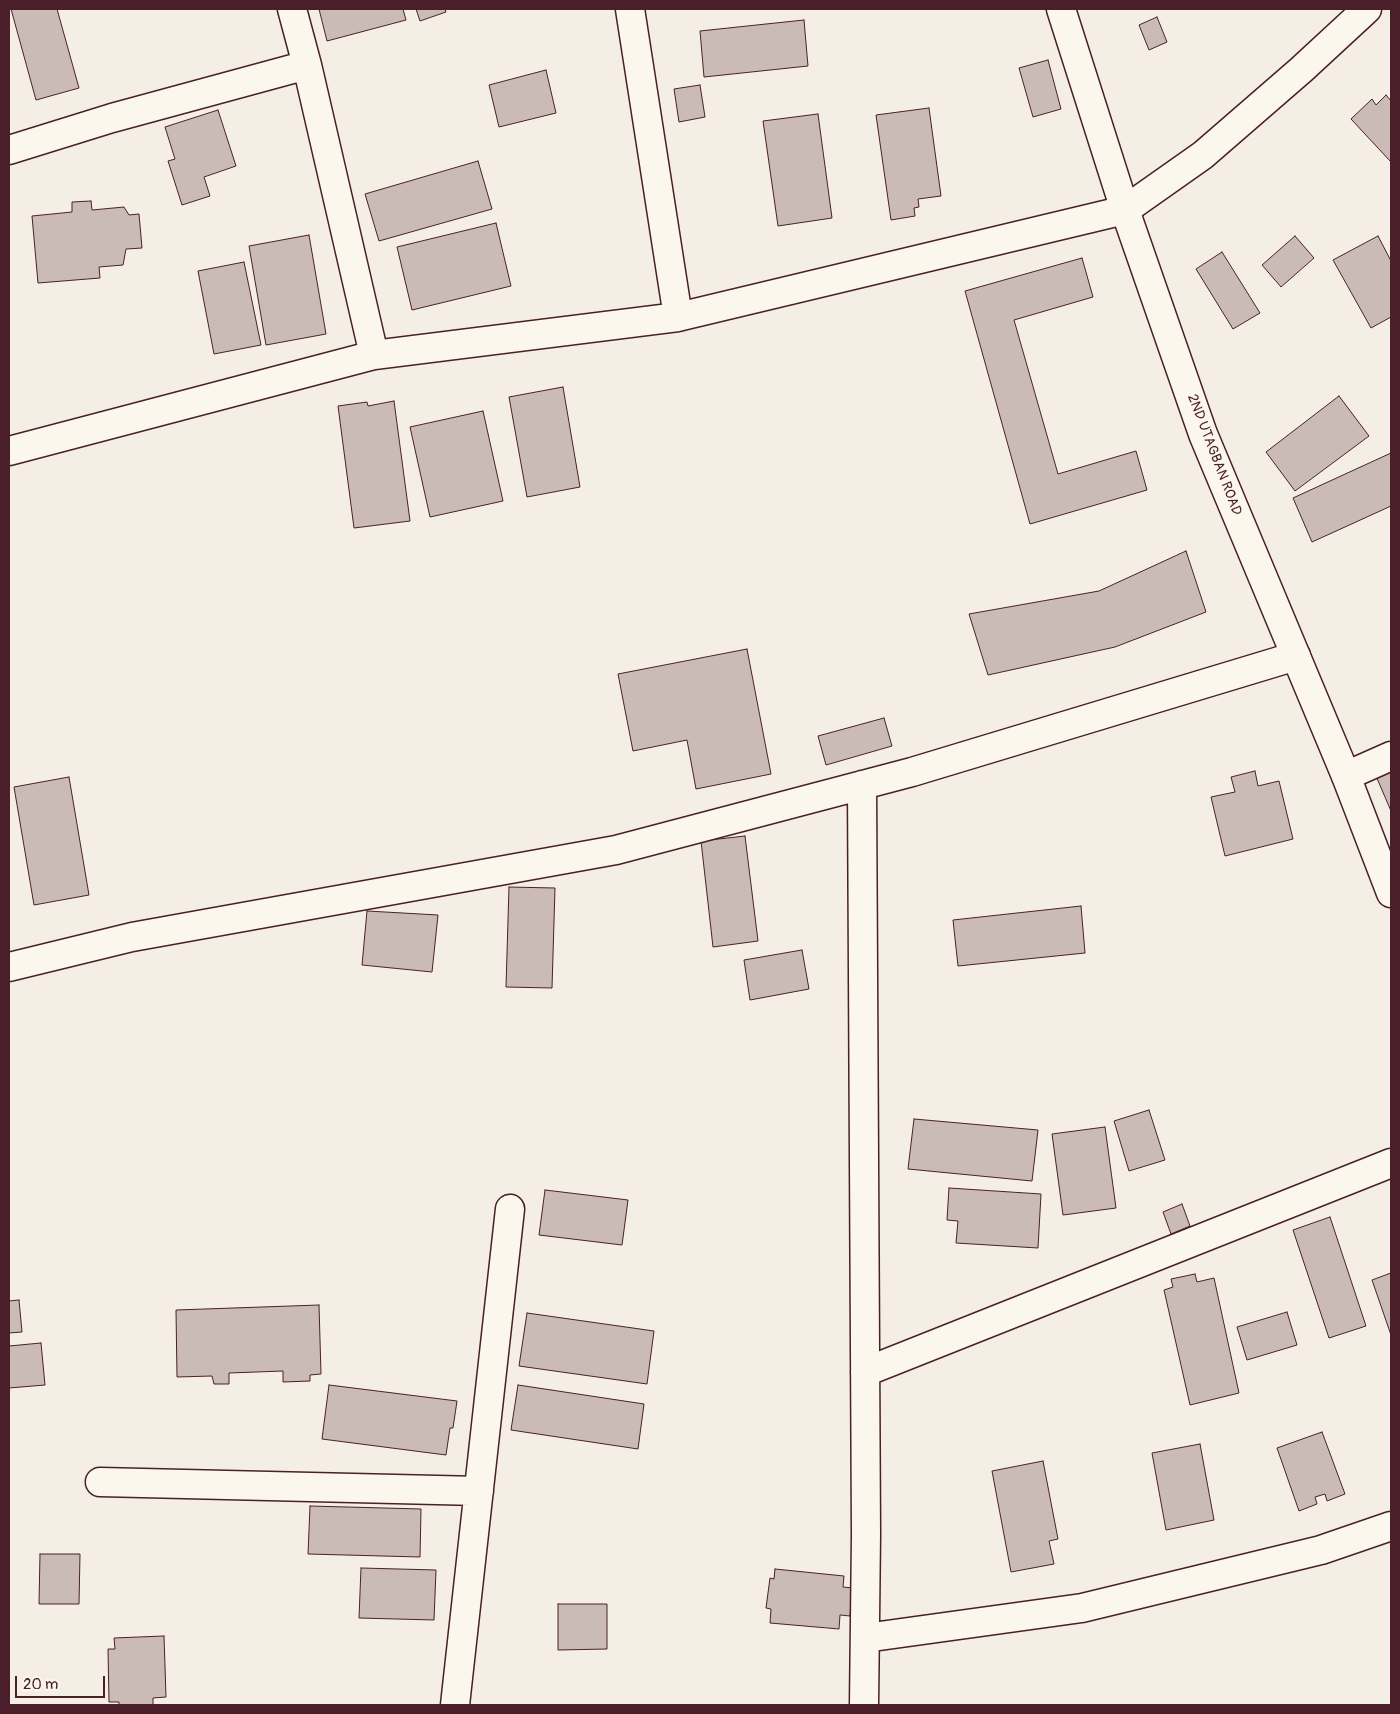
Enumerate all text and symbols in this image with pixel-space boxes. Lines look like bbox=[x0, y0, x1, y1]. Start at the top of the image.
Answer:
street label: 2ND UTAGBAN ROAD bbox=[1183, 392, 1245, 518]
scale bar bbox=[18, 1666, 108, 1698]
text: 20 m bbox=[23, 1675, 58, 1694]

